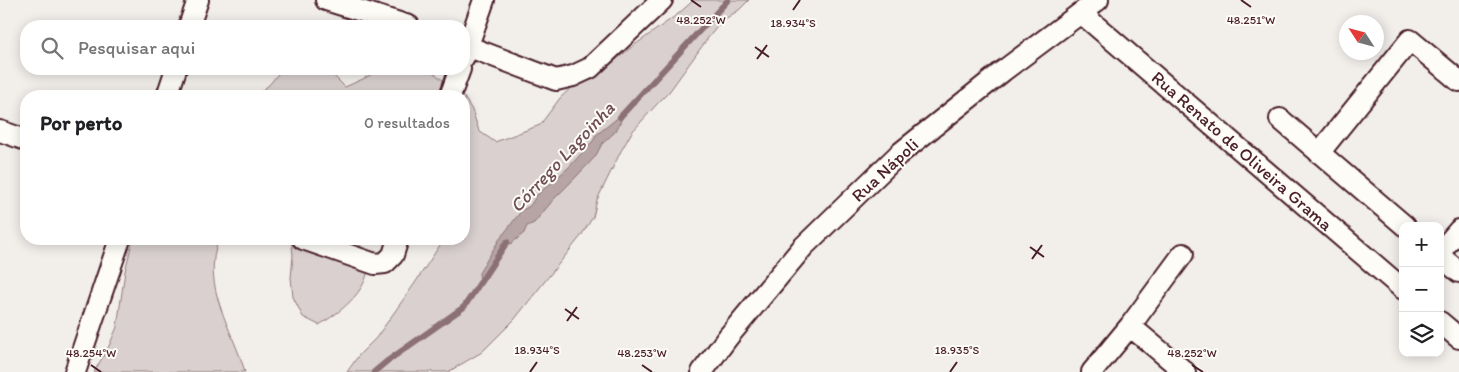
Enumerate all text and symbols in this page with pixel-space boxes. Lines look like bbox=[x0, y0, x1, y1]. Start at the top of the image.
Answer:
text: 48.252°W bbox=[676, 13, 726, 27]
text: 48.251°W bbox=[1227, 13, 1275, 27]
north arrow bbox=[1339, 15, 1384, 60]
text: 18.934°S bbox=[770, 16, 816, 30]
search box bbox=[20, 20, 470, 75]
icon: search bbox=[38, 34, 66, 62]
text: Pesquisar aqui bbox=[78, 36, 195, 59]
street label: Rua Renato de Oliveira Grama bbox=[1147, 66, 1337, 236]
water label: Córrego Lagoinha bbox=[505, 97, 619, 217]
text: Por perto bbox=[40, 110, 122, 135]
text: 0 resultados bbox=[364, 113, 450, 132]
street label: Rua Nápoli bbox=[847, 133, 923, 207]
map controls bbox=[1399, 222, 1444, 357]
button: + bbox=[1399, 222, 1444, 267]
button: − bbox=[1399, 267, 1444, 312]
button: layers bbox=[1399, 312, 1444, 357]
text: 18.934°S bbox=[514, 343, 560, 357]
text: 18.935°S bbox=[935, 343, 980, 357]
text: 48.254°W bbox=[66, 346, 116, 360]
text: 48.253°W bbox=[617, 346, 667, 360]
text: 48.252°W bbox=[1167, 346, 1217, 360]

